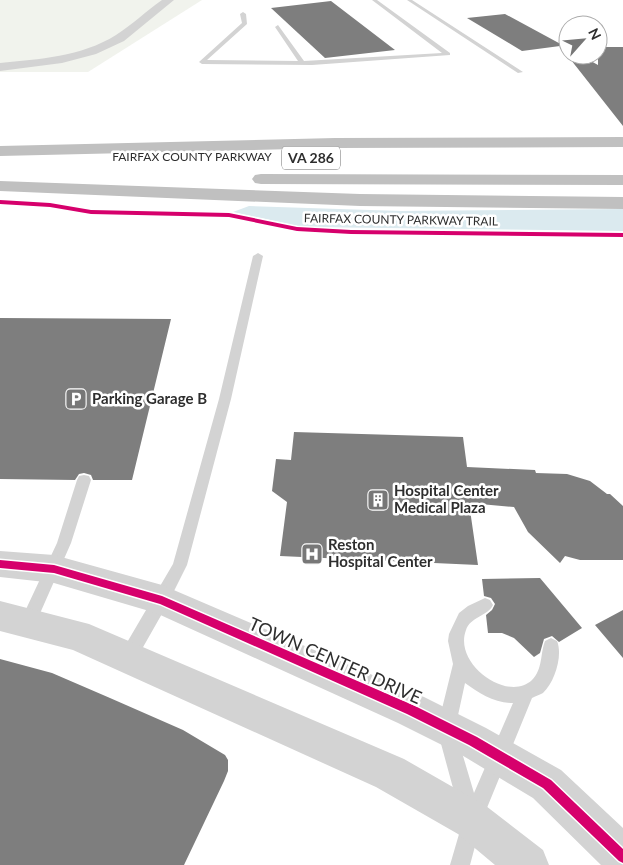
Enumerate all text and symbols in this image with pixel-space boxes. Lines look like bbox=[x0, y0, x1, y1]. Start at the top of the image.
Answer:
north arrow bbox=[558, 15, 608, 65]
text: N bbox=[585, 25, 605, 43]
road number: VA 286 bbox=[282, 146, 340, 170]
street label: FAIRFAX COUNTY PARKWAY bbox=[112, 149, 272, 164]
street label: FAIRFAX COUNTY PARKWAY TRAIL bbox=[304, 210, 498, 229]
parking icon: Parking Garage B bbox=[64, 387, 88, 411]
place label: Parking Garage B bbox=[92, 389, 207, 407]
place label: Hospital Center Medical Plaza bbox=[394, 481, 499, 516]
building icon: Hospital Center Medical Plaza bbox=[366, 488, 390, 512]
place label: Reston Hospital Center bbox=[328, 535, 433, 570]
hospital icon: Reston Hospital Center bbox=[300, 542, 324, 566]
street label: TOWN CENTER DRIVE bbox=[246, 612, 425, 708]

